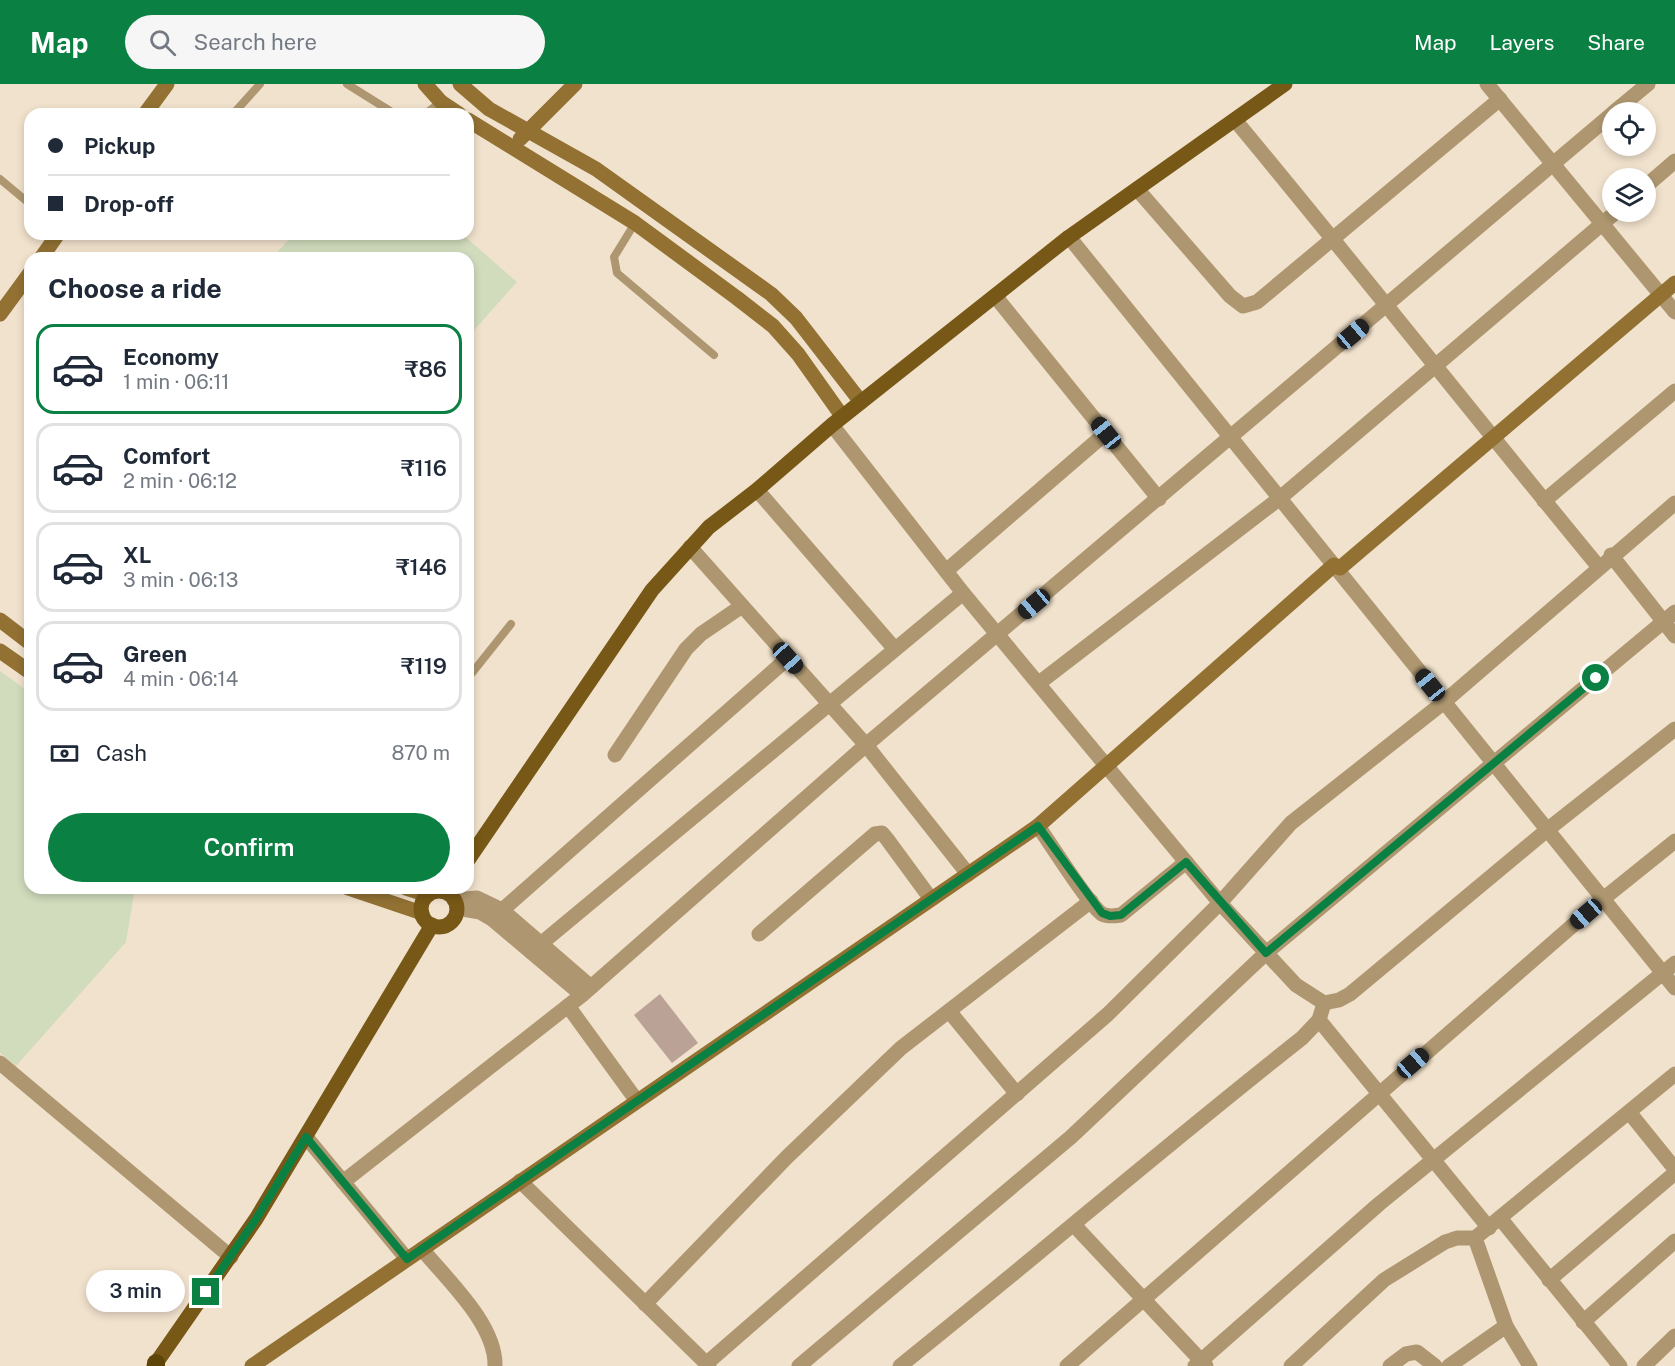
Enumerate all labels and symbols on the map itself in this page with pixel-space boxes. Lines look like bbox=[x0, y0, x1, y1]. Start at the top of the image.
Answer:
car bbox=[1333, 316, 1373, 352]
car bbox=[1088, 413, 1124, 453]
car bbox=[1014, 586, 1054, 622]
car bbox=[769, 639, 807, 677]
route start bbox=[1582, 664, 1609, 691]
car bbox=[1412, 665, 1448, 705]
car bbox=[1567, 895, 1605, 933]
car bbox=[1394, 1044, 1432, 1082]
callout: 3 min bbox=[86, 1271, 185, 1313]
route end bbox=[192, 1278, 219, 1305]

